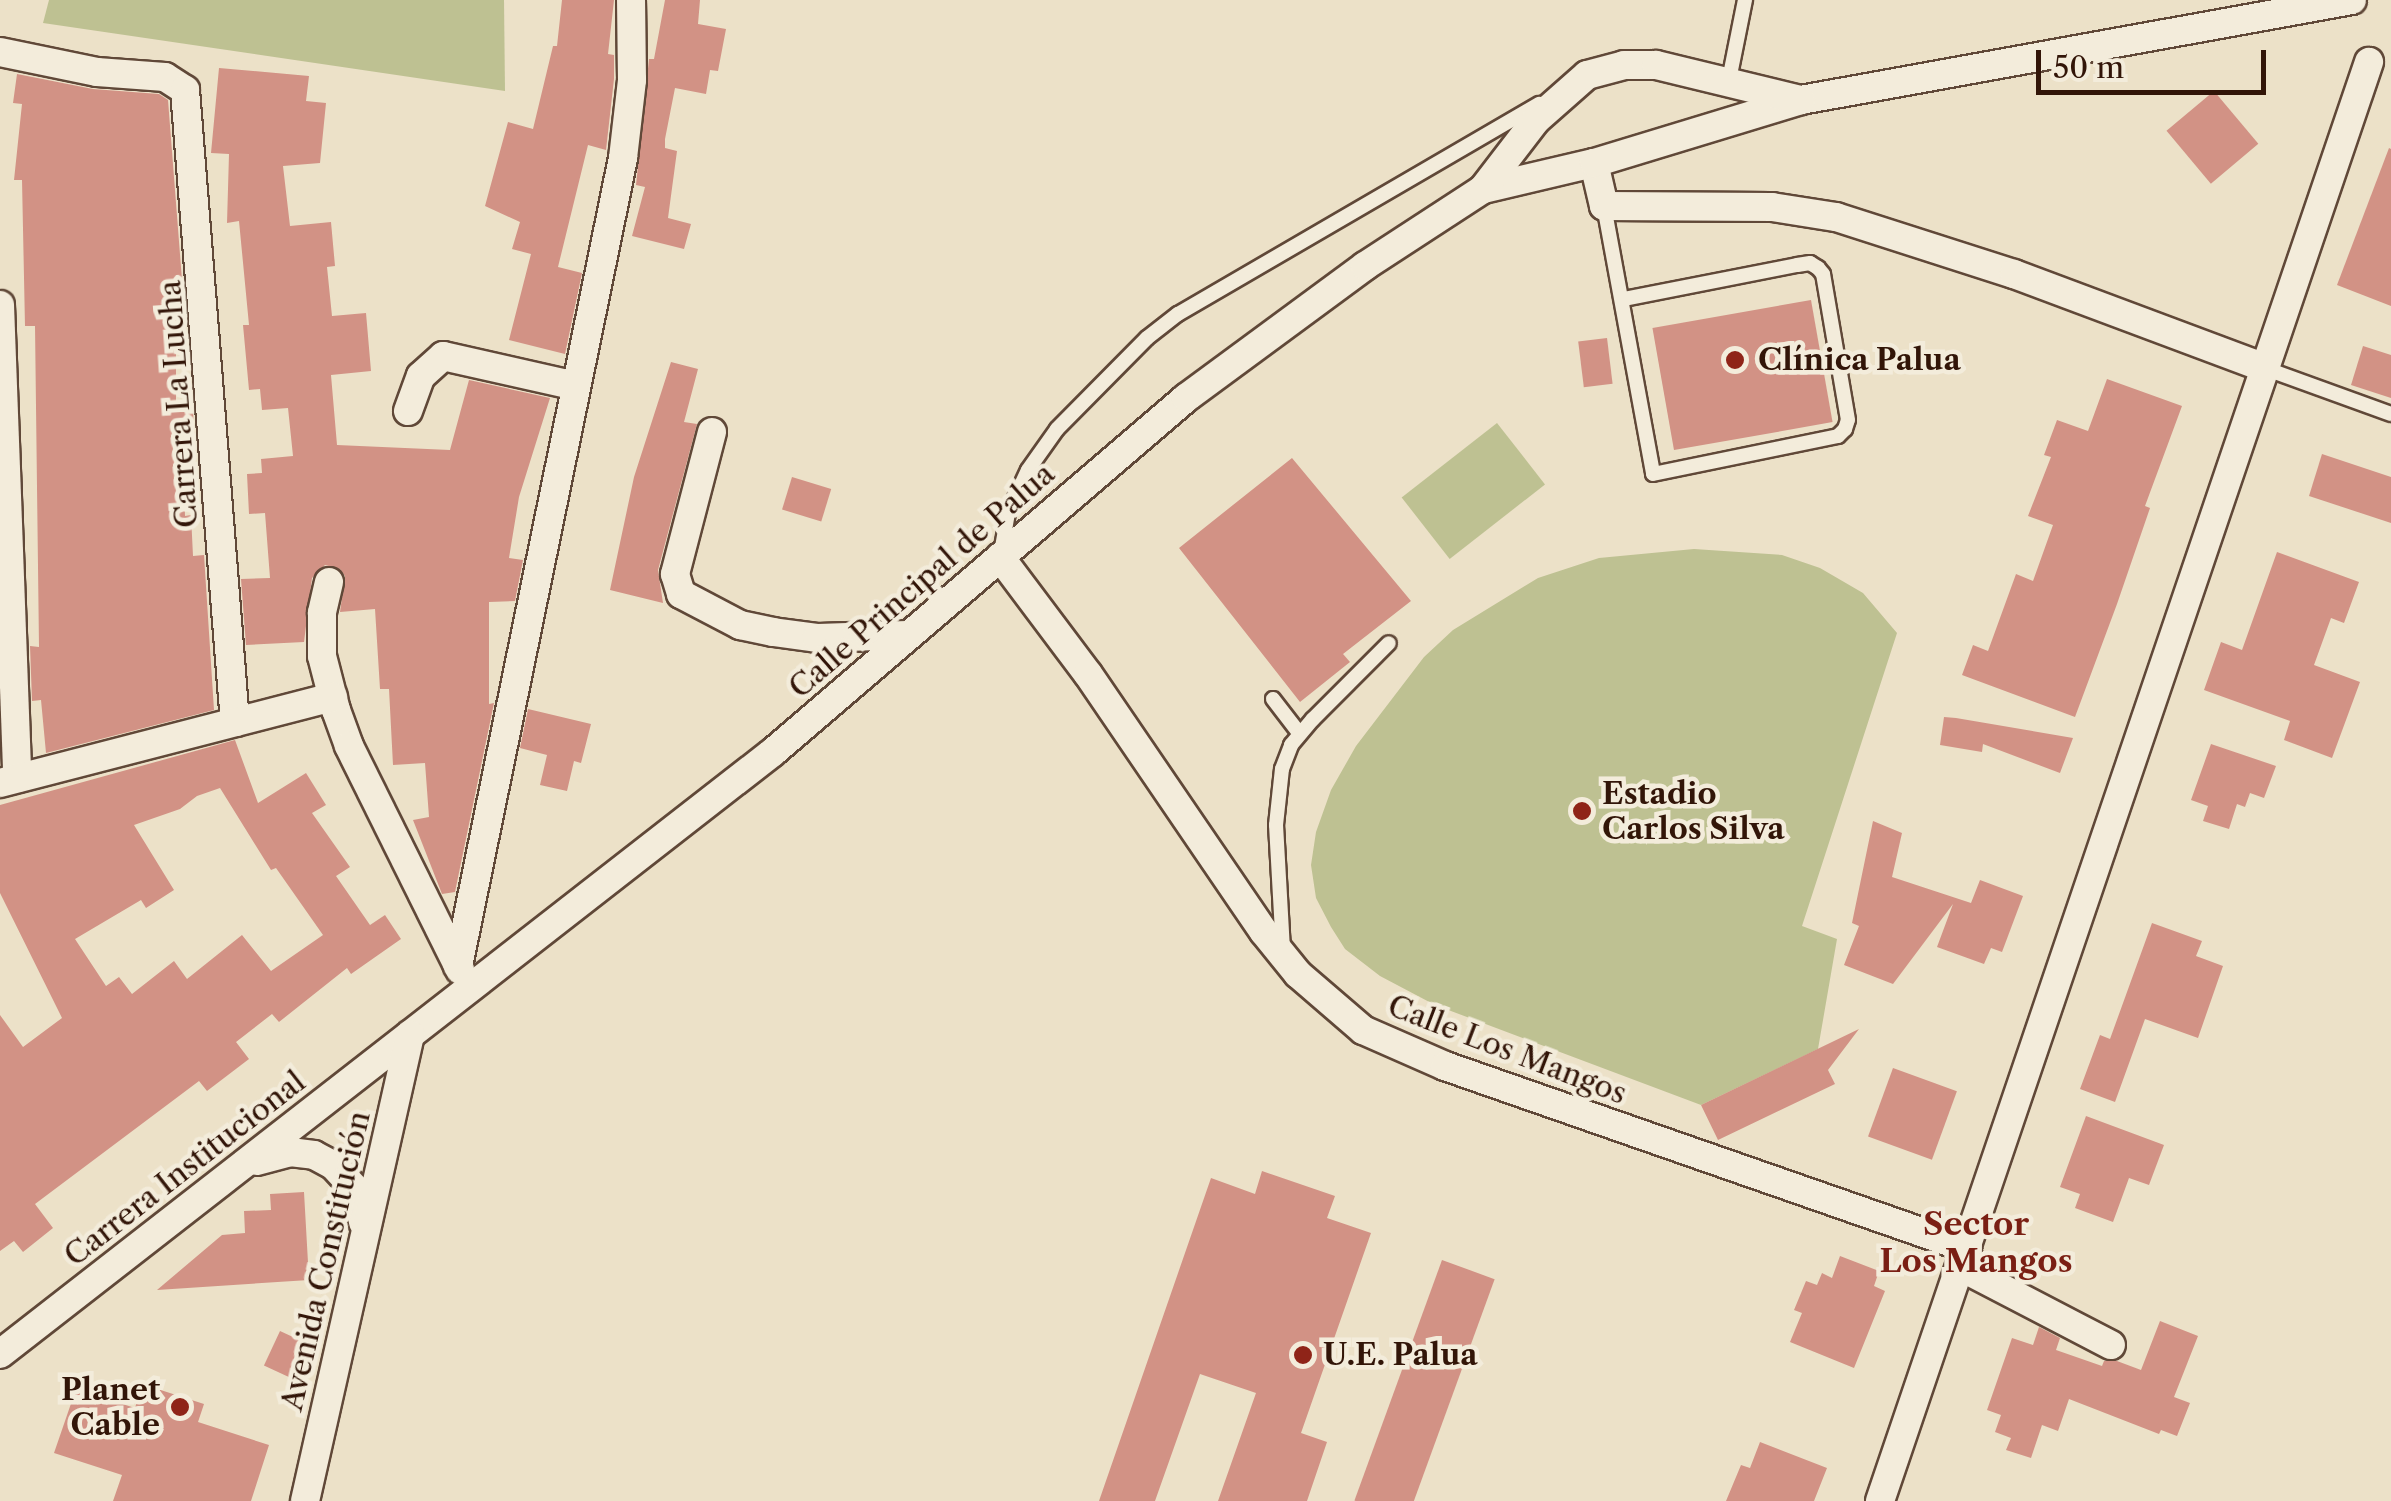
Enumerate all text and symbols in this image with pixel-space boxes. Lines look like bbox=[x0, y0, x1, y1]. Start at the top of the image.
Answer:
scale bar bbox=[2041, 30, 2271, 92]
text: 50 m bbox=[2053, 49, 2124, 86]
street label: Carrera La Lucha bbox=[152, 279, 206, 529]
place label: Clínica Palua bbox=[1758, 342, 1961, 378]
marker: Clínica Palua bbox=[1722, 347, 1748, 373]
street label: Calle Principal de Palua bbox=[782, 456, 1062, 706]
place label: Estadio Carlos Silva bbox=[1602, 776, 1785, 846]
marker: Estadio Carlos Silva bbox=[1571, 800, 1593, 822]
street label: Calle Los Mangos bbox=[1383, 988, 1631, 1112]
street label: Carrera Institucional bbox=[57, 1064, 313, 1274]
street label: Avenida Constitución bbox=[274, 1108, 378, 1414]
district label: Sector Los Mangos bbox=[1879, 1206, 2073, 1281]
place label: U.E. Palua bbox=[1323, 1337, 1478, 1373]
marker: U.E. Palua bbox=[1292, 1344, 1314, 1366]
place label: Planet Cable bbox=[61, 1372, 160, 1442]
marker: Planet Cable bbox=[169, 1396, 191, 1418]

